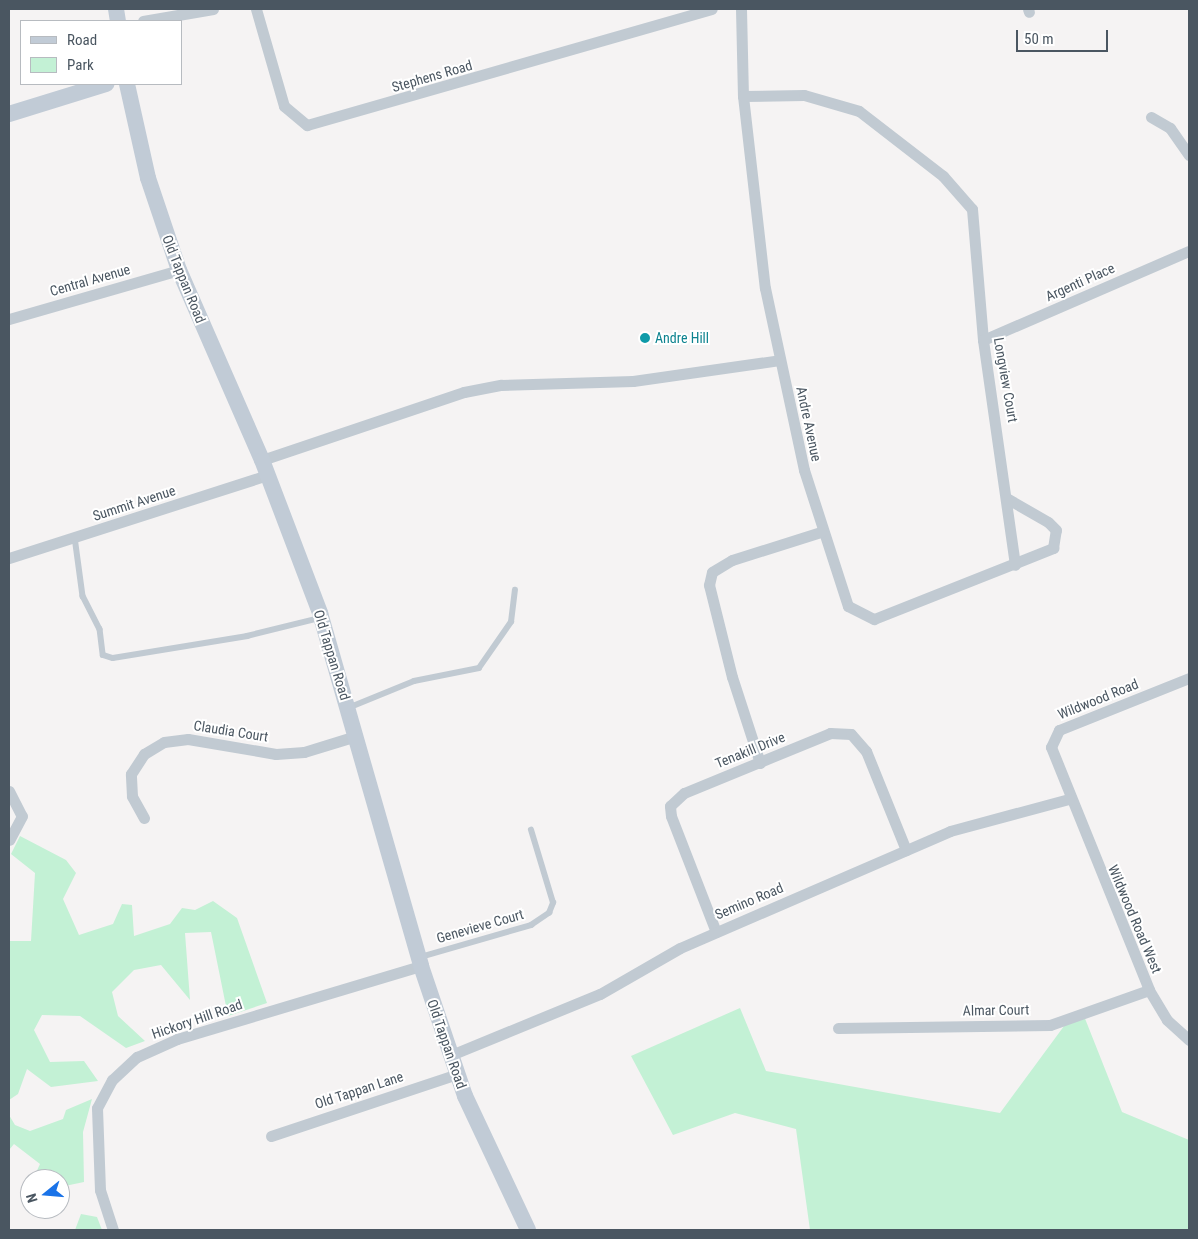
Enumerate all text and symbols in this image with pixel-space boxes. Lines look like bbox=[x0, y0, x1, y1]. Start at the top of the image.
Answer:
legend bbox=[20, 20, 182, 85]
scale bar bbox=[1018, 20, 1110, 52]
text: 50 m bbox=[1024, 30, 1054, 48]
text: Road bbox=[67, 31, 97, 49]
text: Park bbox=[67, 56, 94, 74]
street label: Stephens Road bbox=[390, 57, 474, 95]
street label: Old Tappan Road bbox=[159, 232, 209, 326]
street label: Argenti Place bbox=[1043, 259, 1117, 305]
street label: Central Avenue bbox=[48, 261, 132, 299]
place label: Andre Hill bbox=[655, 330, 709, 346]
marker: Andre Hill bbox=[639, 332, 651, 344]
street label: Longview Court bbox=[990, 336, 1022, 424]
street label: Andre Avenue bbox=[793, 385, 825, 463]
street label: Summit Avenue bbox=[91, 482, 177, 524]
street label: Old Tappan Road bbox=[310, 608, 354, 702]
street label: Wildwood Road bbox=[1055, 675, 1141, 723]
street label: Claudia Court bbox=[193, 717, 269, 745]
street label: Tenakill Drive bbox=[713, 728, 787, 772]
street label: Wildwood Road West bbox=[1105, 862, 1165, 976]
street label: Semino Road bbox=[712, 879, 786, 923]
street label: Genevieve Court bbox=[434, 906, 526, 946]
street label: Hickory Hill Road bbox=[149, 996, 245, 1042]
street label: Old Tappan Road bbox=[424, 997, 470, 1091]
street label: Almar Court bbox=[963, 1001, 1029, 1019]
street label: Old Tappan Lane bbox=[313, 1068, 405, 1112]
north arrow bbox=[20, 1169, 70, 1219]
text: N bbox=[23, 1192, 41, 1205]

